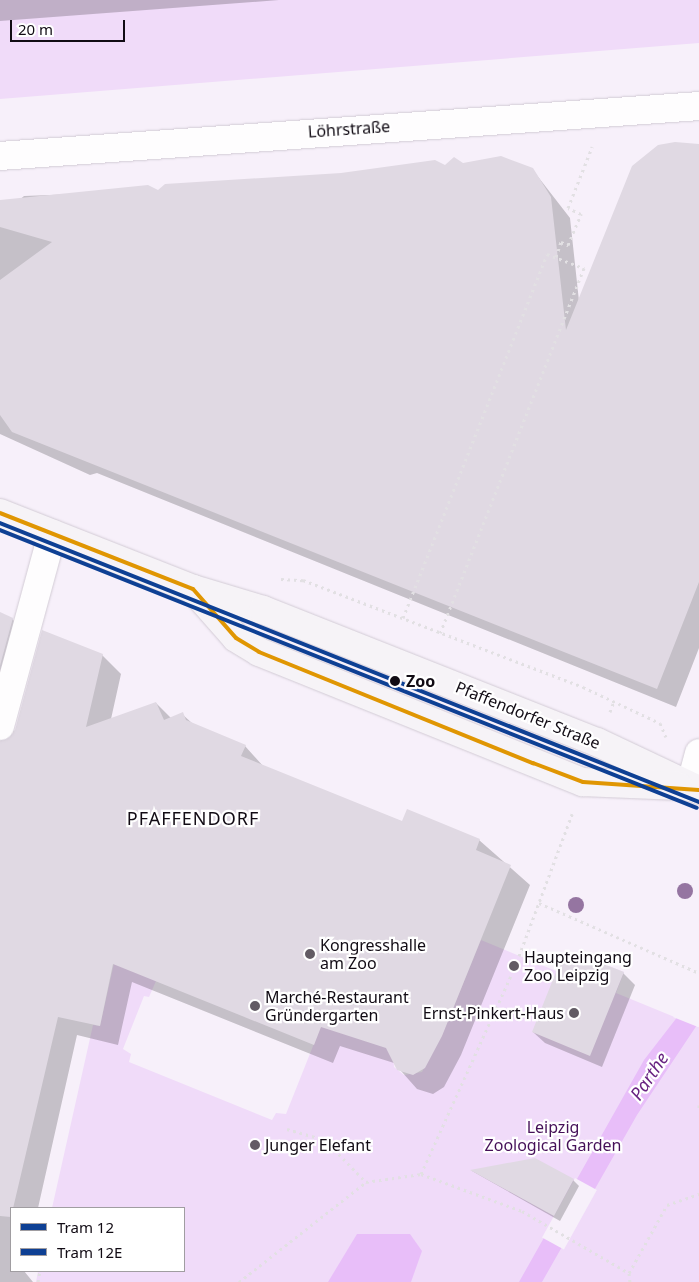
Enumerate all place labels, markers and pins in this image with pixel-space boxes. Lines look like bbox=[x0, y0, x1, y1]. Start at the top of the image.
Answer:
place label: Zoo bbox=[406, 671, 435, 691]
marker: Zoo bbox=[388, 674, 402, 688]
place label: Kongresshalle am Zoo bbox=[320, 935, 426, 973]
place label: Haupteingang Zoo Leipzig bbox=[524, 947, 632, 985]
marker: Kongresshalle am Zoo bbox=[304, 948, 316, 960]
marker: Haupteingang Zoo Leipzig bbox=[508, 960, 520, 972]
place label: Marché-Restaurant Gründergarten bbox=[265, 987, 409, 1025]
marker: Marché-Restaurant Gründergarten bbox=[249, 1000, 261, 1012]
place label: Ernst-Pinkert-Haus bbox=[423, 1003, 564, 1023]
marker: Ernst-Pinkert-Haus bbox=[568, 1007, 580, 1019]
place label: Junger Elefant bbox=[265, 1135, 371, 1155]
marker: Junger Elefant bbox=[249, 1139, 261, 1151]

